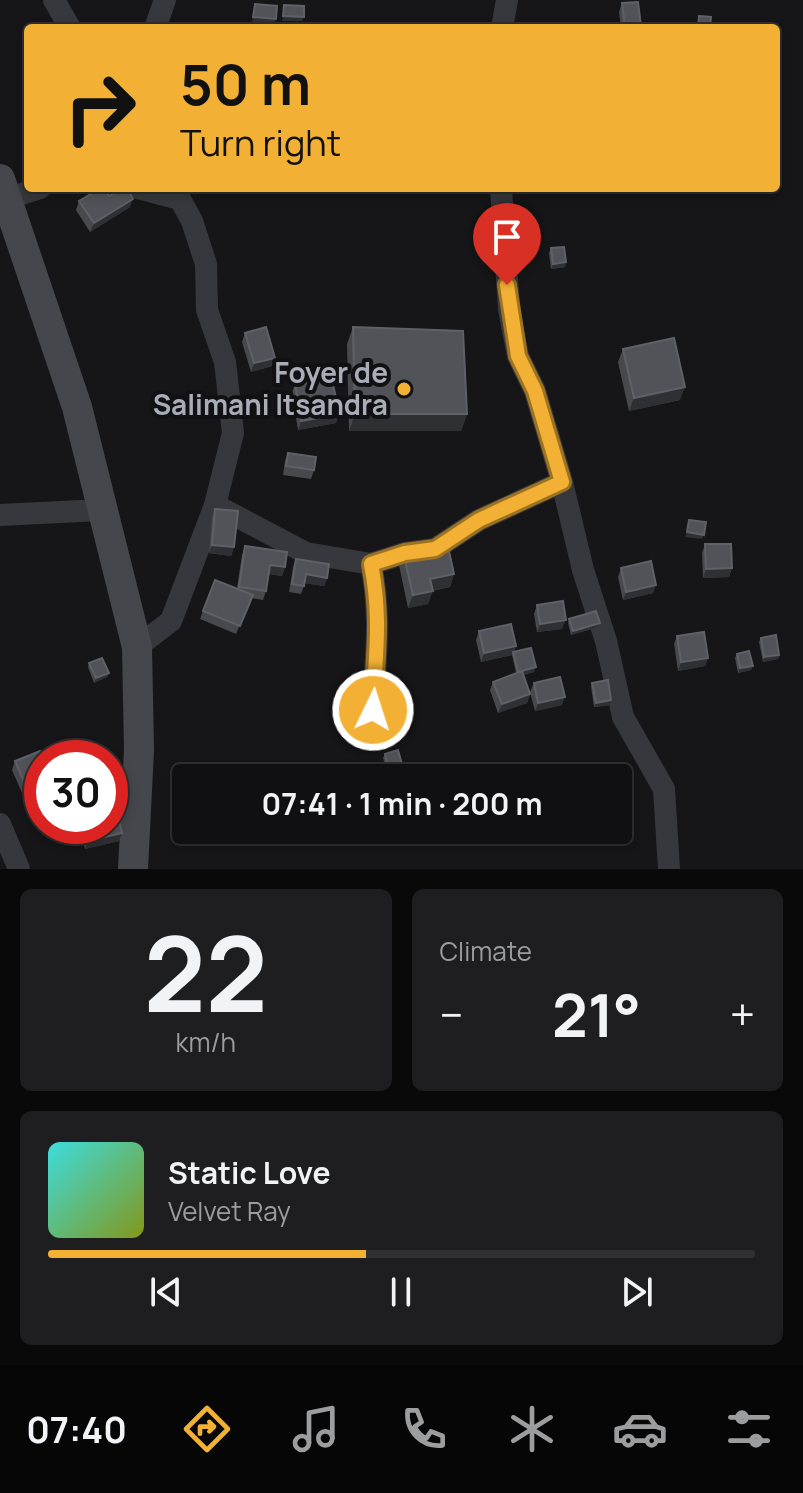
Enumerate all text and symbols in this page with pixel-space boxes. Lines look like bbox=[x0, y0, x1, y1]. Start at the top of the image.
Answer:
text: 50 m bbox=[180, 45, 311, 122]
icon: right bbox=[48, 56, 152, 160]
text: Turn right bbox=[180, 118, 341, 167]
pin bbox=[473, 203, 541, 285]
icon: arrive bbox=[485, 215, 529, 259]
place label: Foyer de Salimani Itsandra bbox=[153, 353, 388, 423]
marker: Foyer de Salimani Itsandra bbox=[395, 380, 413, 398]
position arrow bbox=[331, 668, 415, 752]
speed limit sign: 30 bbox=[24, 740, 128, 844]
text: 07:41 · 1 min · 200 m bbox=[261, 783, 543, 824]
text: 22 bbox=[144, 901, 268, 1043]
text: Climate bbox=[440, 933, 532, 969]
text: 21° bbox=[552, 973, 641, 1055]
text: − bbox=[440, 984, 463, 1044]
text: + bbox=[730, 984, 755, 1044]
text: km/h bbox=[176, 1024, 236, 1060]
text: Static Love bbox=[168, 1152, 331, 1193]
text: Velvet Ray bbox=[168, 1193, 291, 1229]
icon: previous bbox=[144, 1270, 188, 1314]
icon: pause bbox=[379, 1270, 423, 1314]
icon: next bbox=[615, 1270, 659, 1314]
icon: directions bbox=[179, 1401, 235, 1457]
icon: music bbox=[288, 1401, 344, 1457]
icon: phone bbox=[396, 1401, 452, 1457]
icon: climate bbox=[504, 1401, 560, 1457]
icon: car bbox=[612, 1401, 668, 1457]
icon: filters bbox=[721, 1401, 777, 1457]
text: 07:40 bbox=[26, 1405, 127, 1454]

